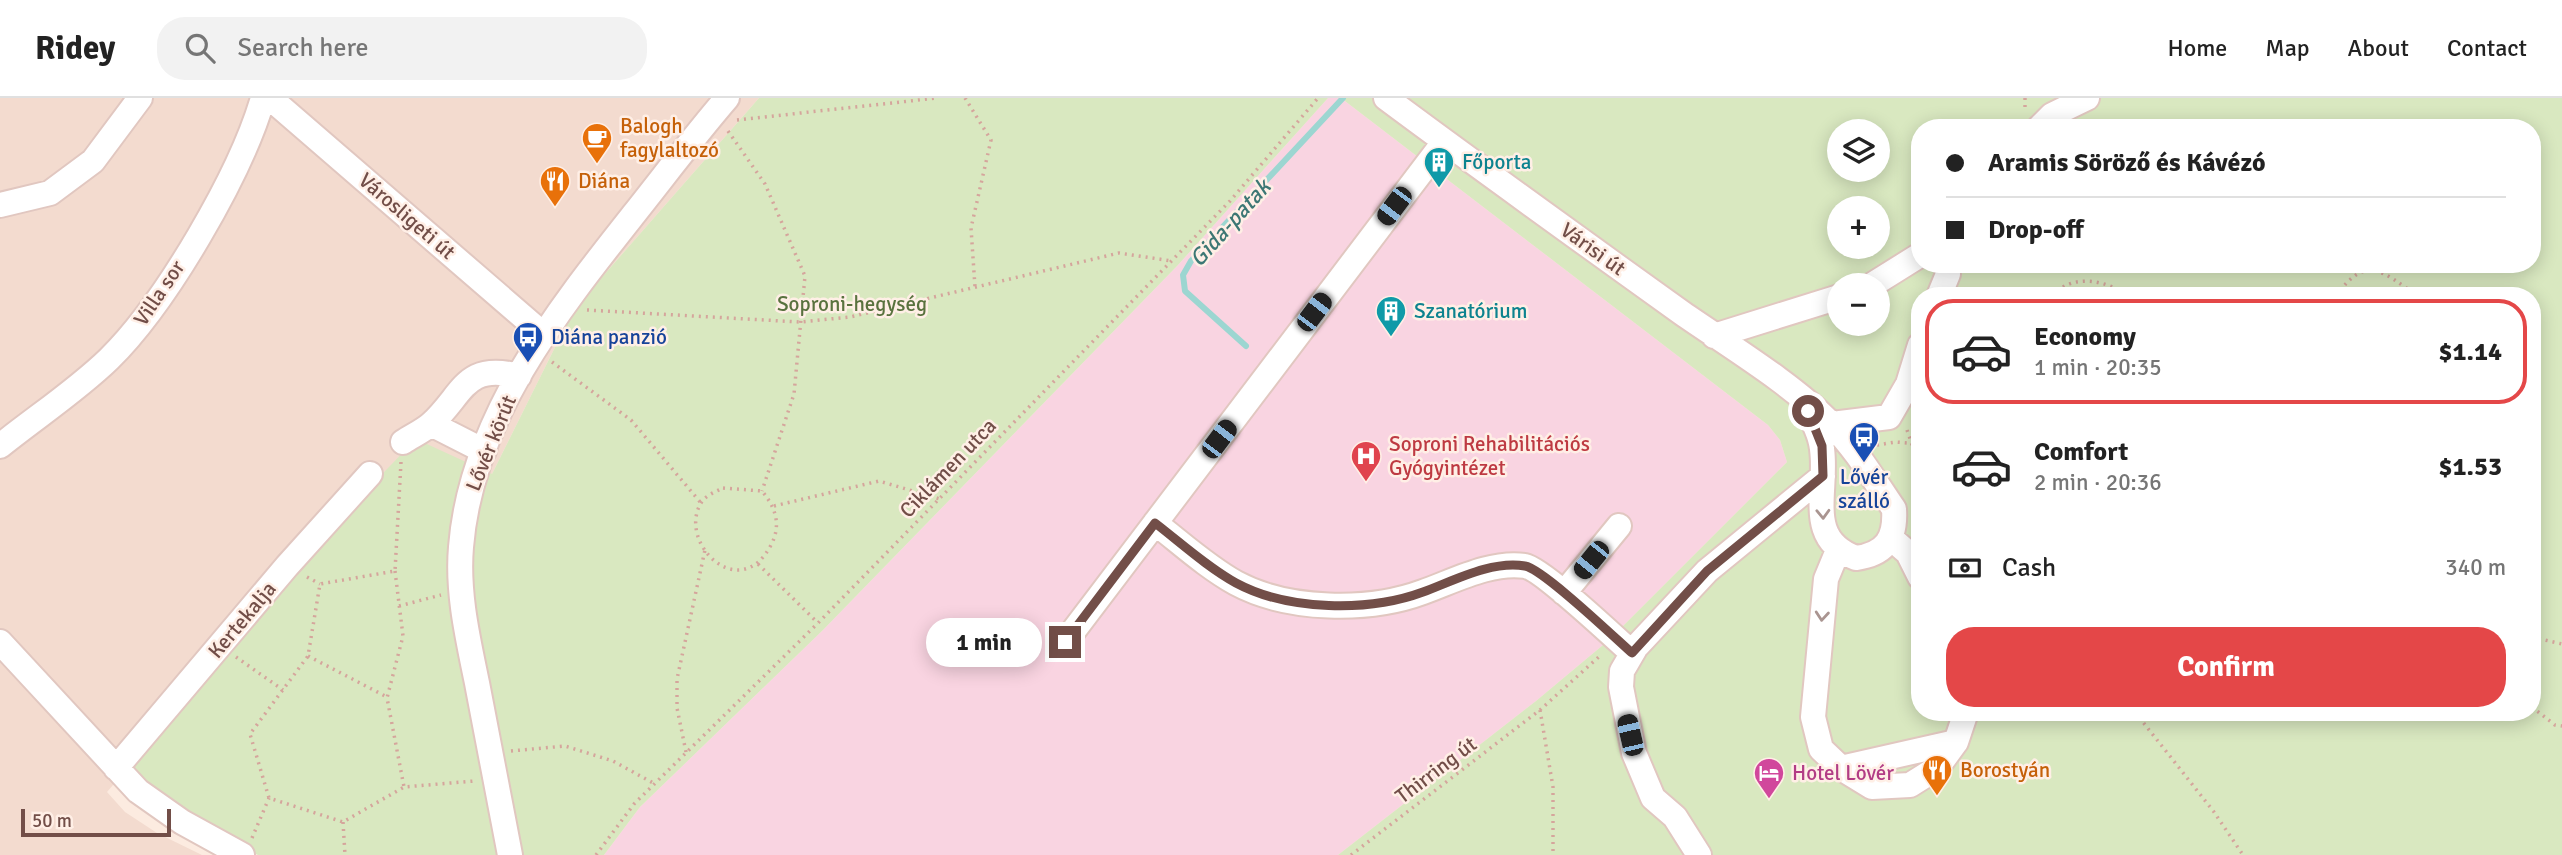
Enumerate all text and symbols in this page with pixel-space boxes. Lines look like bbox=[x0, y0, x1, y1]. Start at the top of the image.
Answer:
search box bbox=[157, 17, 647, 80]
text: Ridey bbox=[35, 28, 115, 69]
icon: search bbox=[181, 29, 219, 67]
text: Search here bbox=[237, 32, 369, 64]
text: Home bbox=[2167, 33, 2227, 63]
text: Map bbox=[2265, 33, 2310, 63]
text: About bbox=[2348, 33, 2409, 63]
text: Contact bbox=[2447, 33, 2527, 63]
place label: Balogh fagylaltozó bbox=[620, 113, 719, 163]
map controls bbox=[1827, 119, 1890, 336]
button: layers bbox=[1827, 119, 1890, 182]
cafe icon: Balogh fagylaltozó bbox=[580, 121, 614, 165]
building icon: Főporta bbox=[1422, 145, 1456, 189]
text: Aramis Söröző és Kávézó bbox=[1988, 147, 2265, 179]
place label: Főporta bbox=[1462, 149, 1531, 175]
restaurant icon: Diána bbox=[538, 164, 572, 208]
street label: Városligeti út bbox=[353, 167, 461, 265]
place label: Diána bbox=[578, 168, 630, 194]
water label: Gida-patak bbox=[1183, 171, 1278, 273]
car bbox=[1373, 183, 1416, 229]
button: + bbox=[1827, 196, 1890, 259]
text: Drop-off bbox=[1988, 214, 2084, 246]
street label: Várisi út bbox=[1555, 217, 1631, 281]
street label: Villa sor bbox=[128, 255, 190, 331]
button: − bbox=[1827, 273, 1890, 336]
car bbox=[1293, 289, 1336, 335]
park label: Soproni-hegység bbox=[777, 291, 927, 317]
building icon: Szanatórium bbox=[1374, 294, 1408, 338]
place label: Szanatórium bbox=[1414, 298, 1528, 324]
bus stop icon: Diána panzió bbox=[511, 320, 545, 364]
icon: car bbox=[1950, 320, 2013, 383]
text: Economy bbox=[2034, 321, 2136, 353]
place label: Diána panzió bbox=[551, 324, 667, 350]
text: $1.14 bbox=[2438, 336, 2502, 368]
text: 1 min · 20:35 bbox=[2034, 353, 2162, 382]
street label: Lővér körút bbox=[460, 391, 522, 495]
route start bbox=[1792, 395, 1824, 427]
street label: Ciklámen utca bbox=[894, 413, 1002, 523]
car bbox=[1198, 416, 1241, 462]
bus stop icon: Lővér szálló bbox=[1847, 420, 1881, 464]
place label: Soproni Rehabilitációs Gyógyintézet bbox=[1389, 431, 1590, 481]
icon: car bbox=[1950, 435, 2013, 498]
text: Comfort bbox=[2034, 436, 2128, 468]
hospital icon: Soproni Rehabilitációs Gyógyintézet bbox=[1349, 439, 1383, 483]
text: $1.53 bbox=[2438, 451, 2502, 483]
place label: Lővér szálló bbox=[1838, 464, 1890, 514]
text: 2 min · 20:36 bbox=[2034, 468, 2162, 497]
one-way arrow bbox=[1815, 509, 1830, 520]
car bbox=[1570, 537, 1613, 583]
icon: cash bbox=[1946, 549, 1984, 587]
text: Cash bbox=[2002, 552, 2056, 584]
text: 340 m bbox=[2445, 553, 2506, 582]
street label: Kertekalja bbox=[202, 576, 282, 664]
one-way arrow bbox=[1815, 611, 1830, 622]
callout: 1 min bbox=[925, 618, 1040, 666]
route end bbox=[1049, 626, 1081, 658]
button: Confirm bbox=[1946, 627, 2506, 707]
text: 1 min bbox=[956, 628, 1012, 657]
car bbox=[1616, 712, 1645, 758]
street label: Thirring út bbox=[1390, 731, 1482, 809]
restaurant icon: Borostyán bbox=[1920, 753, 1954, 797]
hotel icon: Hotel Lövér bbox=[1752, 756, 1786, 800]
place label: Borostyán bbox=[1960, 757, 2050, 783]
place label: Hotel Lövér bbox=[1792, 760, 1894, 786]
scale bar bbox=[21, 806, 172, 838]
text: 50 m bbox=[32, 809, 72, 833]

